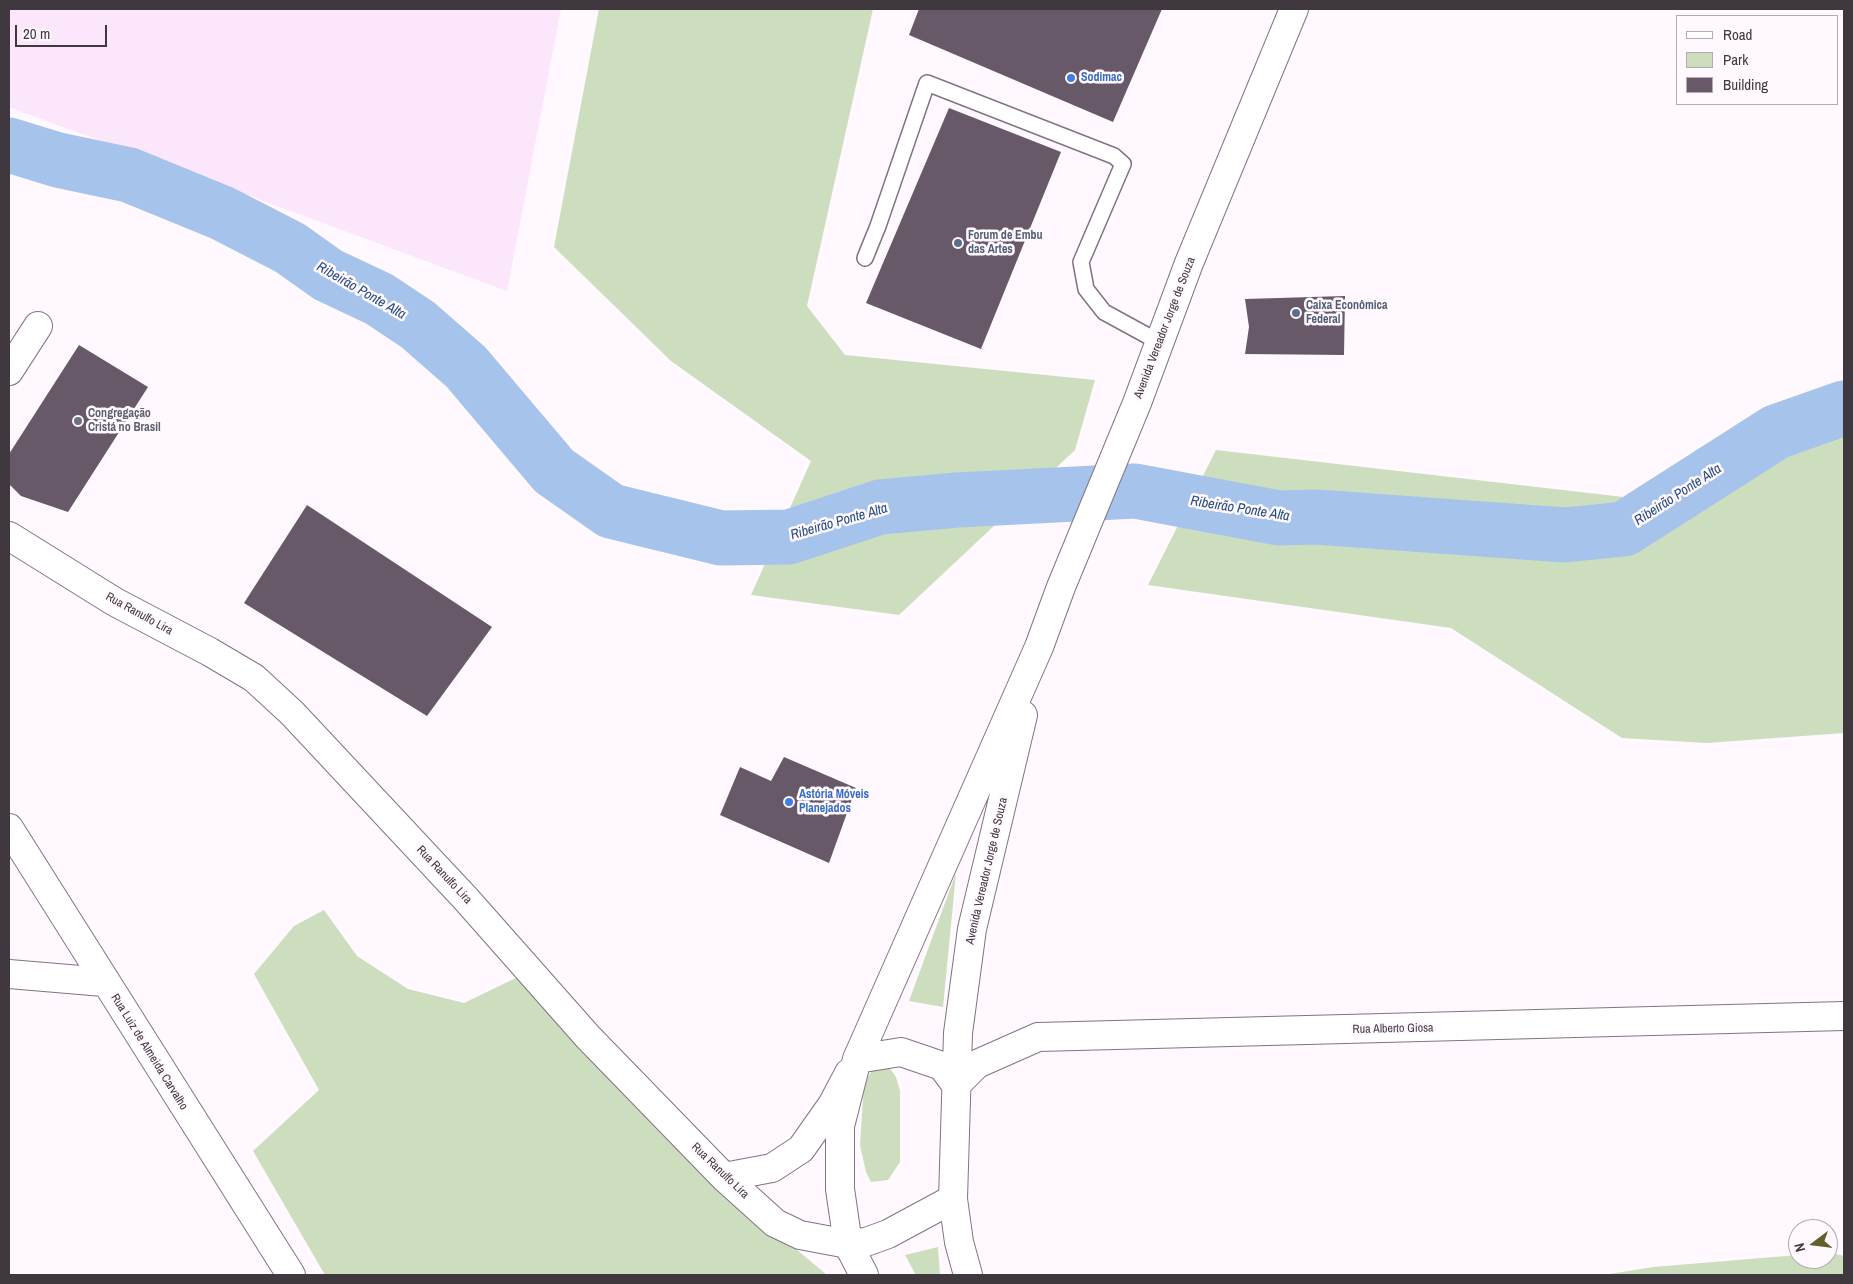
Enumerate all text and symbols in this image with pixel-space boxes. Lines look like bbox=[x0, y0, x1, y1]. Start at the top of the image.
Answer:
scale bar bbox=[18, 15, 110, 47]
legend bbox=[1676, 15, 1838, 105]
text: 20 m bbox=[23, 23, 50, 44]
text: Road bbox=[1723, 24, 1752, 45]
text: Park bbox=[1723, 49, 1748, 70]
place label: Sodimac bbox=[1081, 71, 1122, 85]
marker: Sodimac bbox=[1065, 72, 1077, 84]
text: Building bbox=[1723, 74, 1768, 95]
place label: Forum de Embu das Artes bbox=[968, 229, 1042, 257]
marker: Forum de Embu das Artes bbox=[952, 237, 964, 249]
street label: Avenida Vereador Jorge de Souza bbox=[1131, 255, 1199, 401]
water label: Ribeirão Ponte Alta bbox=[313, 259, 409, 323]
place label: Caixa Econômica Federal bbox=[1306, 299, 1387, 327]
marker: Caixa Econômica Federal bbox=[1290, 307, 1302, 319]
place label: Congregação Cristá no Brasil bbox=[88, 407, 161, 435]
marker: Congregação Cristá no Brasil bbox=[72, 415, 84, 427]
water label: Ribeirão Ponte Alta bbox=[1631, 461, 1725, 529]
water label: Ribeirão Ponte Alta bbox=[1189, 493, 1291, 525]
water label: Ribeirão Ponte Alta bbox=[789, 500, 889, 544]
street label: Rua Ranulfo Lira bbox=[103, 590, 175, 638]
place label: Astória Móveis Planejados bbox=[799, 788, 869, 816]
marker: Astória Móveis Planejados bbox=[783, 796, 795, 808]
street label: Avenida Vereador Jorge de Souza bbox=[963, 796, 1011, 946]
street label: Rua Ranulfo Lira bbox=[413, 843, 475, 907]
street label: Rua Luiz de Almeida Carvalho bbox=[107, 991, 191, 1113]
street label: Rua Alberto Giosa bbox=[1352, 1021, 1434, 1037]
street label: Rua Ranulfo Lira bbox=[688, 1140, 752, 1202]
north arrow bbox=[1788, 1219, 1838, 1269]
text: N bbox=[1790, 1241, 1809, 1254]

